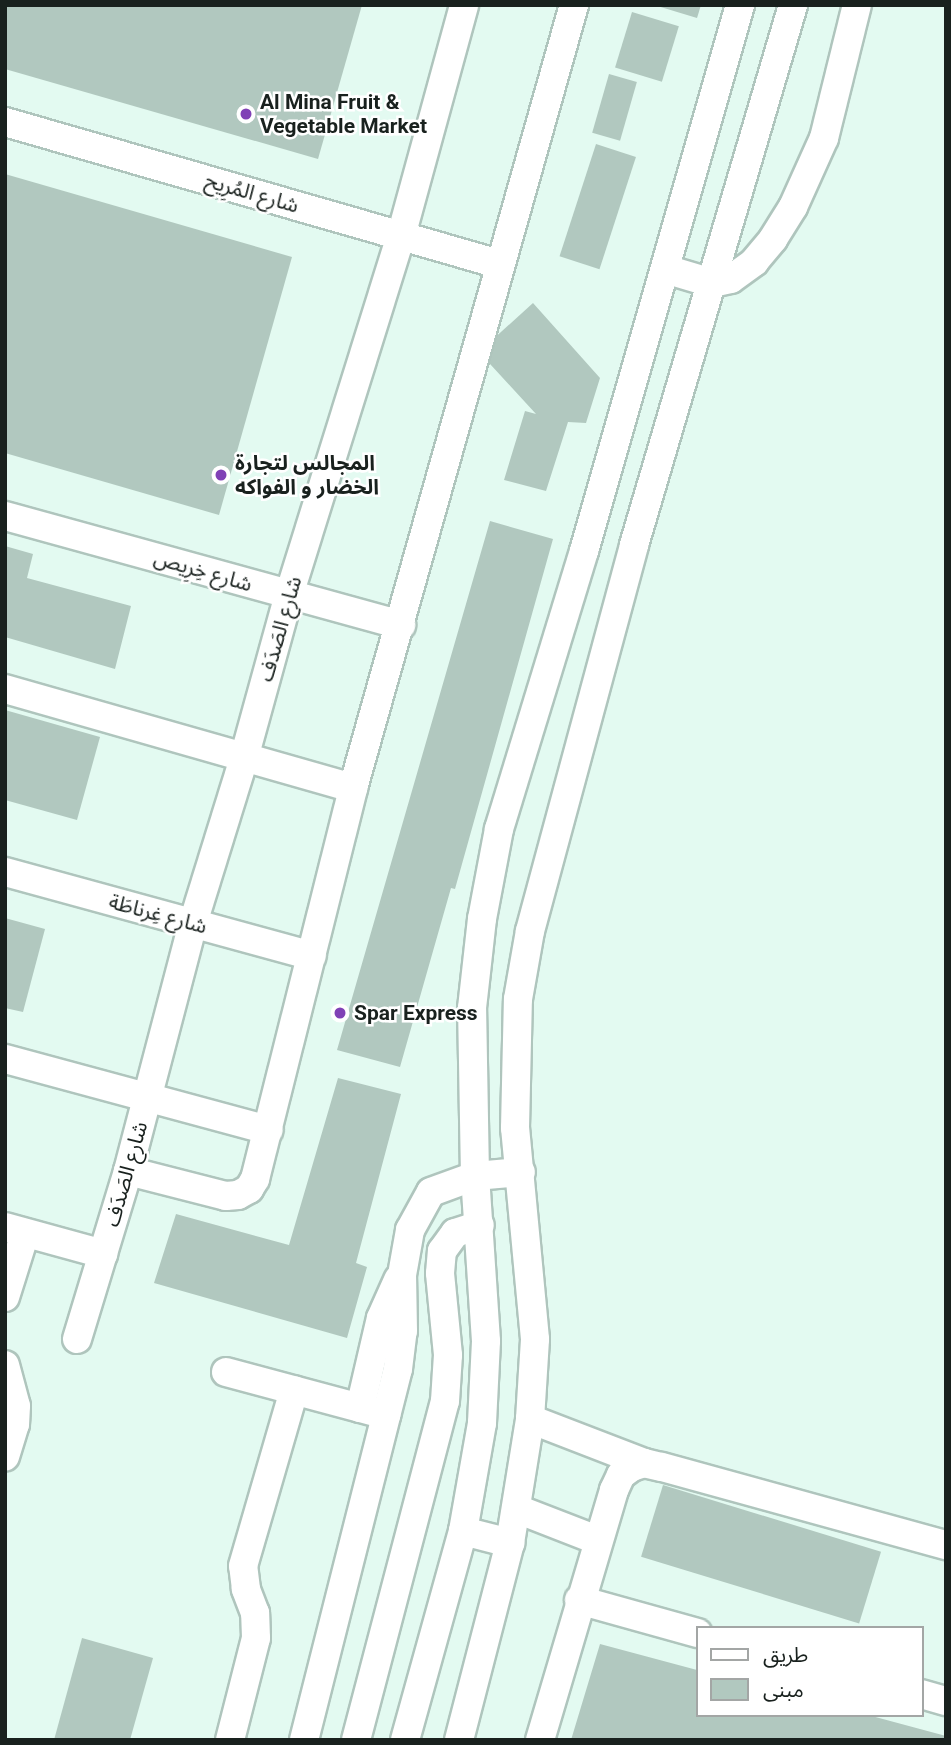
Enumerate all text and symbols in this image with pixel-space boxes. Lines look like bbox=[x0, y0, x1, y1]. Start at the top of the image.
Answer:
place label: Al Mina Fruit & Vegetable Market bbox=[260, 89, 427, 139]
marker: Al Mina Fruit & Vegetable Market bbox=[238, 106, 254, 122]
street label: شارع المُرِيح bbox=[202, 168, 302, 218]
place label: المجالس لتجارة الخضار و الفواكه bbox=[235, 450, 379, 500]
marker: المجالس لتجارة الخضار و الفواكه bbox=[213, 467, 229, 483]
street label: شارع خِرِيص bbox=[151, 545, 255, 597]
street label: شارع الصَدَف bbox=[253, 573, 307, 685]
street label: شارع غِرناطَة bbox=[106, 889, 210, 939]
place label: Spar Express bbox=[354, 1000, 478, 1026]
marker: Spar Express bbox=[332, 1005, 348, 1021]
street label: شارع الصَدَف bbox=[99, 1118, 153, 1230]
legend bbox=[696, 1626, 923, 1717]
text: طريق bbox=[763, 1643, 808, 1667]
text: مبنى bbox=[763, 1678, 804, 1702]

